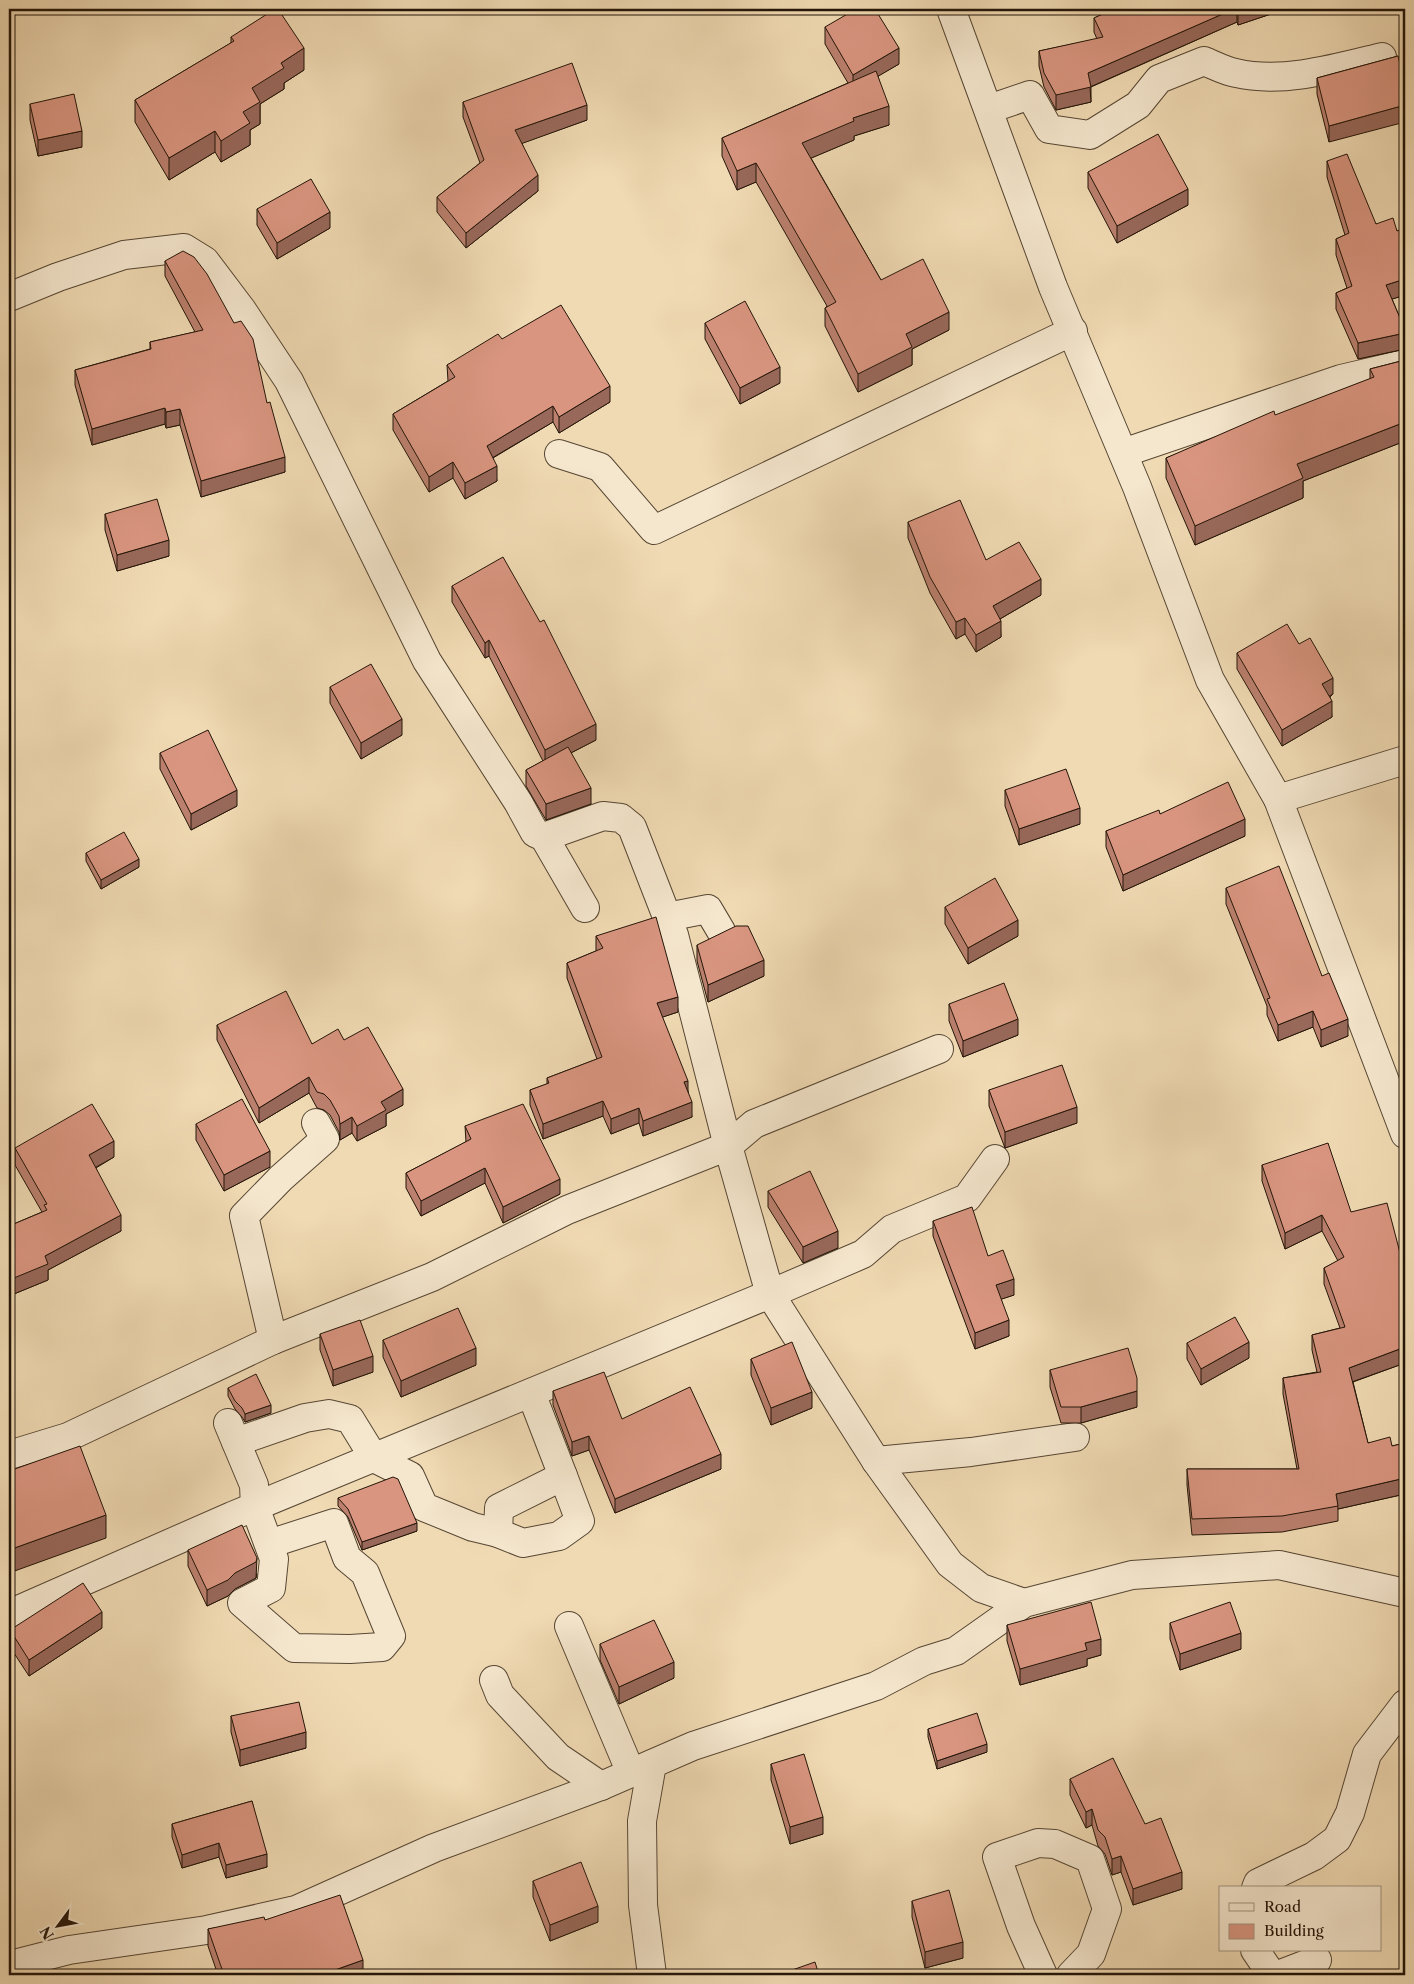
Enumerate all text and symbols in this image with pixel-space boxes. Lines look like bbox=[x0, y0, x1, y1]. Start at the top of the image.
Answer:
legend bbox=[1219, 1886, 1382, 1952]
text: Road bbox=[1264, 1897, 1301, 1916]
north arrow bbox=[32, 1902, 82, 1952]
text: Building bbox=[1264, 1921, 1324, 1940]
text: N bbox=[36, 1923, 58, 1943]

